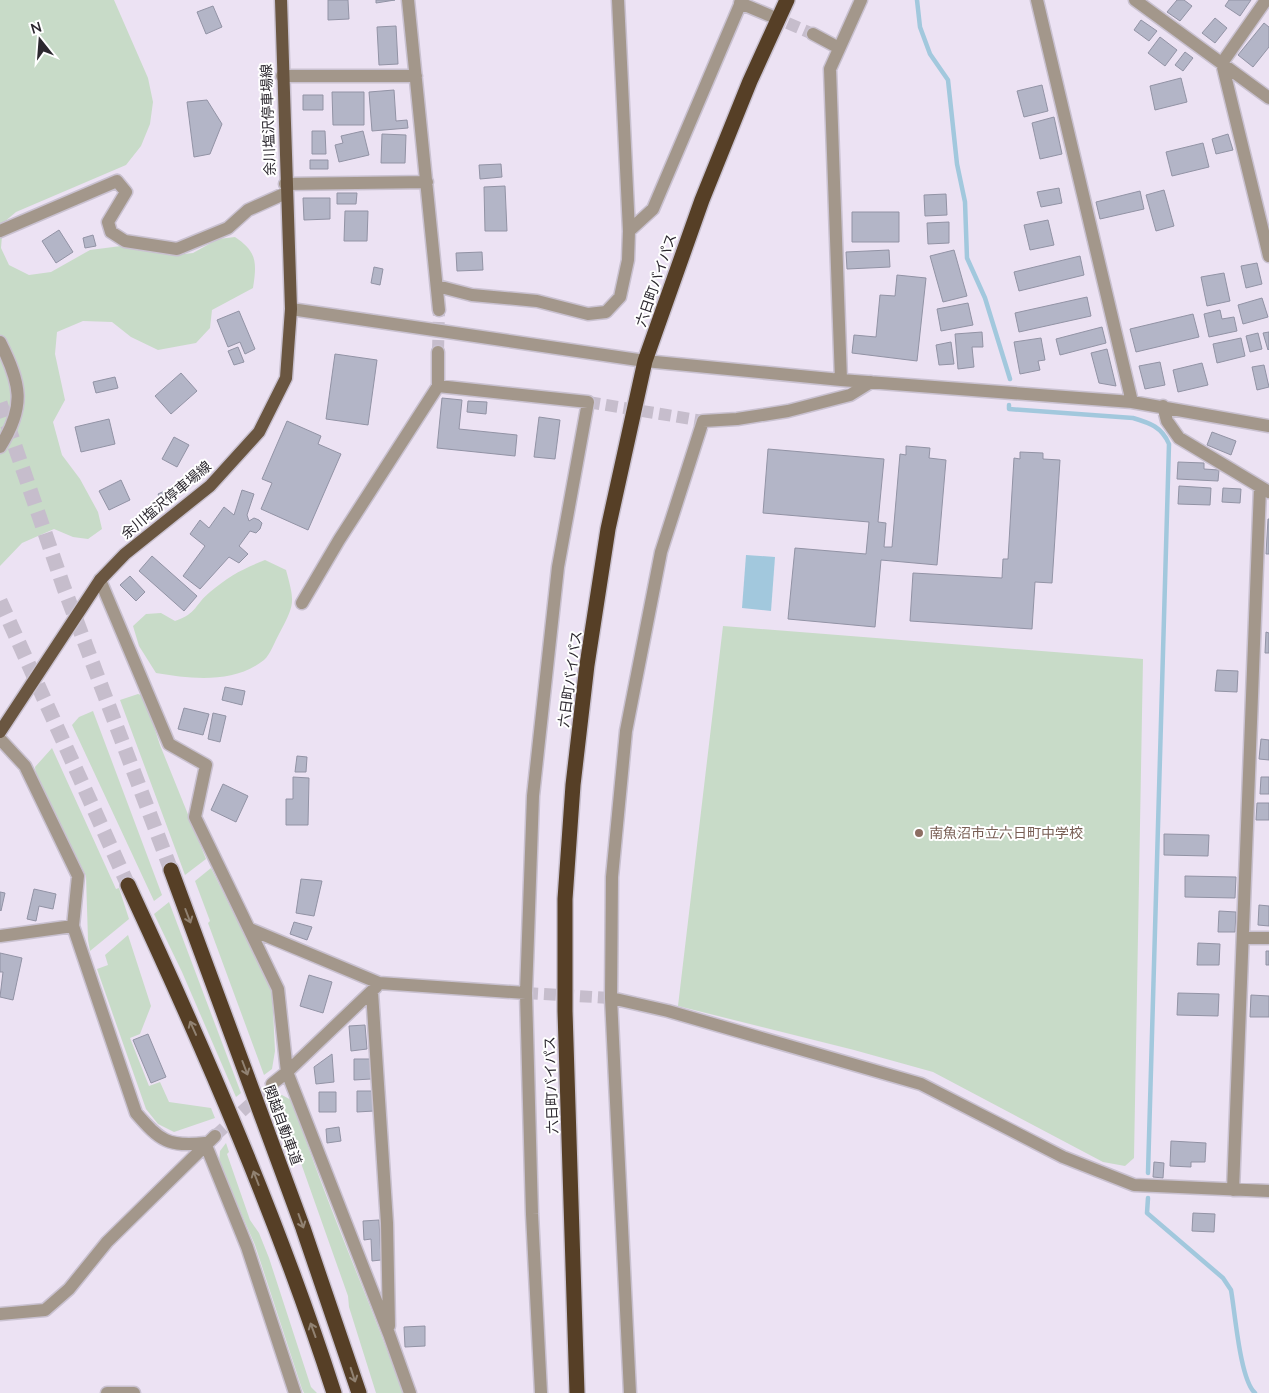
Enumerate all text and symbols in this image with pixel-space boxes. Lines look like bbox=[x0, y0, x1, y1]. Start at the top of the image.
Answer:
north arrow bbox=[15, 15, 65, 65]
text: N bbox=[29, 17, 44, 38]
street label: 余川塩沢停車場線 bbox=[257, 64, 279, 176]
street label: 六日町バイパス bbox=[632, 231, 680, 329]
street label: 余川塩沢停車場線 bbox=[117, 457, 215, 543]
street label: 六日町バイパス bbox=[554, 629, 586, 729]
place label: 南魚沼市立六日町中学校 bbox=[929, 824, 1083, 842]
marker: 南魚沼市立六日町中学校 bbox=[913, 827, 925, 839]
one-way arrow bbox=[184, 908, 193, 923]
one-way arrow bbox=[188, 1021, 198, 1036]
street label: 六日町バイパス bbox=[540, 1036, 562, 1134]
one-way arrow bbox=[241, 1060, 250, 1075]
street label: 関越自動車道 bbox=[260, 1082, 306, 1168]
one-way arrow bbox=[251, 1171, 260, 1186]
one-way arrow bbox=[297, 1212, 306, 1228]
one-way arrow bbox=[307, 1322, 317, 1338]
one-way arrow bbox=[348, 1366, 358, 1382]

